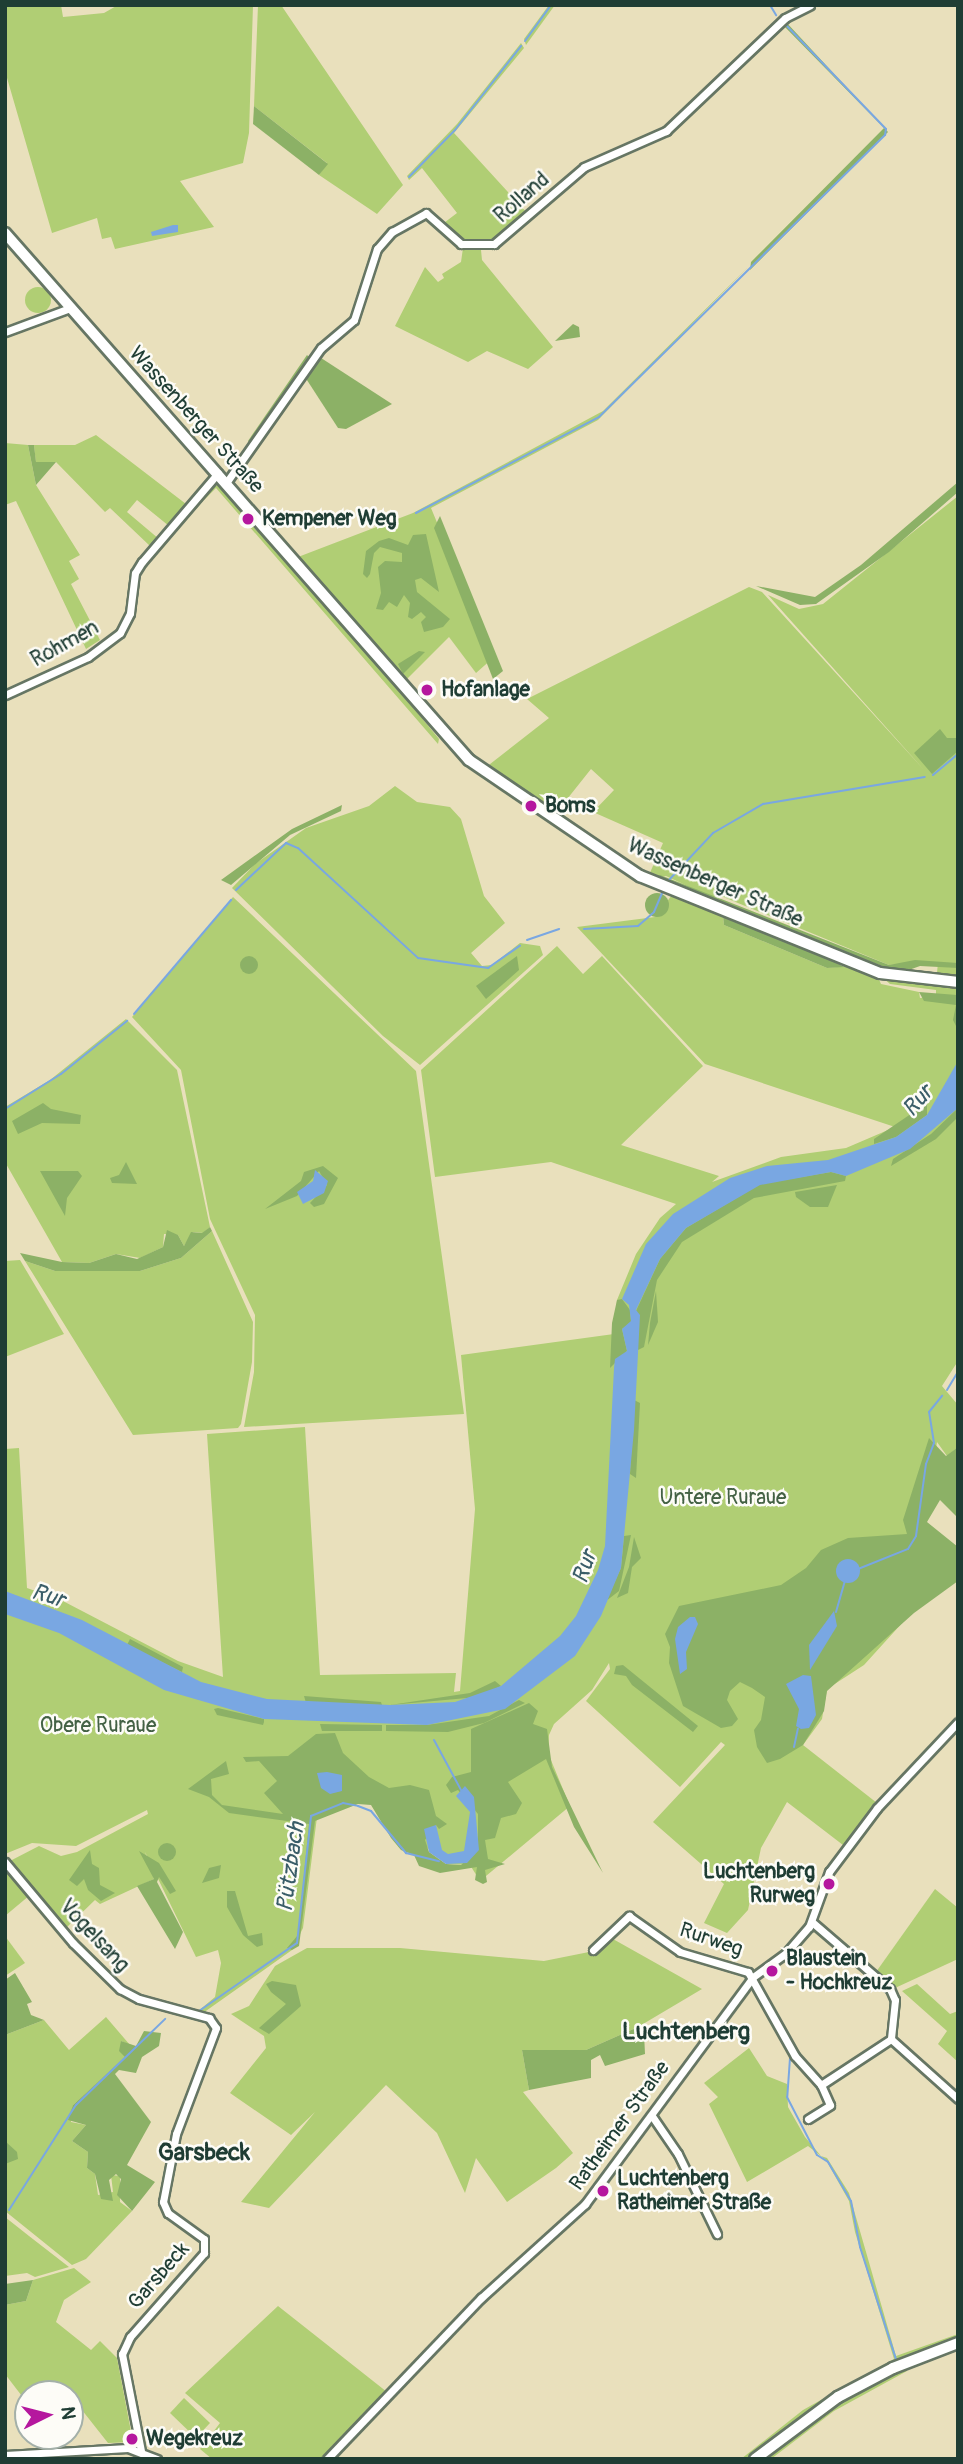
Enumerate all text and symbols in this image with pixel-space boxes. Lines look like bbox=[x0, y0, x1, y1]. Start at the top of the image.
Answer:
street label: Rolland bbox=[489, 167, 555, 229]
street label: Wassenberger Straße bbox=[123, 341, 269, 499]
place label: Kempener Weg bbox=[262, 506, 396, 532]
marker: Kempener Weg bbox=[240, 511, 256, 527]
street label: Rohmen bbox=[27, 615, 103, 673]
place label: Hofanlage bbox=[441, 677, 530, 703]
marker: Hofanlage bbox=[419, 682, 435, 698]
place label: Boms bbox=[545, 793, 595, 819]
marker: Boms bbox=[523, 798, 539, 814]
street label: Wassenberger Straße bbox=[623, 833, 807, 933]
water label: Rur bbox=[897, 1079, 939, 1123]
park label: Untere Ruraue bbox=[660, 1485, 786, 1511]
water label: Rur bbox=[567, 1547, 603, 1587]
water label: Rur bbox=[28, 1578, 68, 1614]
park label: Obere Ruraue bbox=[40, 1713, 156, 1739]
water label: Pützbach bbox=[271, 1820, 311, 1914]
place label: Luchtenberg Rurweg bbox=[703, 1859, 815, 1909]
marker: Luchtenberg Rurweg bbox=[821, 1876, 837, 1892]
street label: Vogelsang bbox=[54, 1894, 134, 1978]
street label: Rurweg bbox=[676, 1917, 746, 1963]
place label: Blaustein - Hochkreuz bbox=[786, 1946, 892, 1996]
marker: Blaustein - Hochkreuz bbox=[764, 1963, 780, 1979]
district label: Luchtenberg bbox=[622, 2018, 750, 2046]
street label: Ratheimer Straße bbox=[565, 2056, 675, 2196]
district label: Garsbeck bbox=[158, 2139, 250, 2167]
place label: Luchtenberg Ratheimer Straße bbox=[617, 2166, 771, 2216]
marker: Luchtenberg Ratheimer Straße bbox=[595, 2183, 611, 2199]
street label: Garsbeck bbox=[123, 2237, 195, 2315]
north arrow bbox=[14, 2380, 84, 2450]
text: N bbox=[55, 2405, 81, 2421]
place label: Wegekreuz bbox=[146, 2426, 243, 2452]
marker: Wegekreuz bbox=[124, 2431, 140, 2447]

